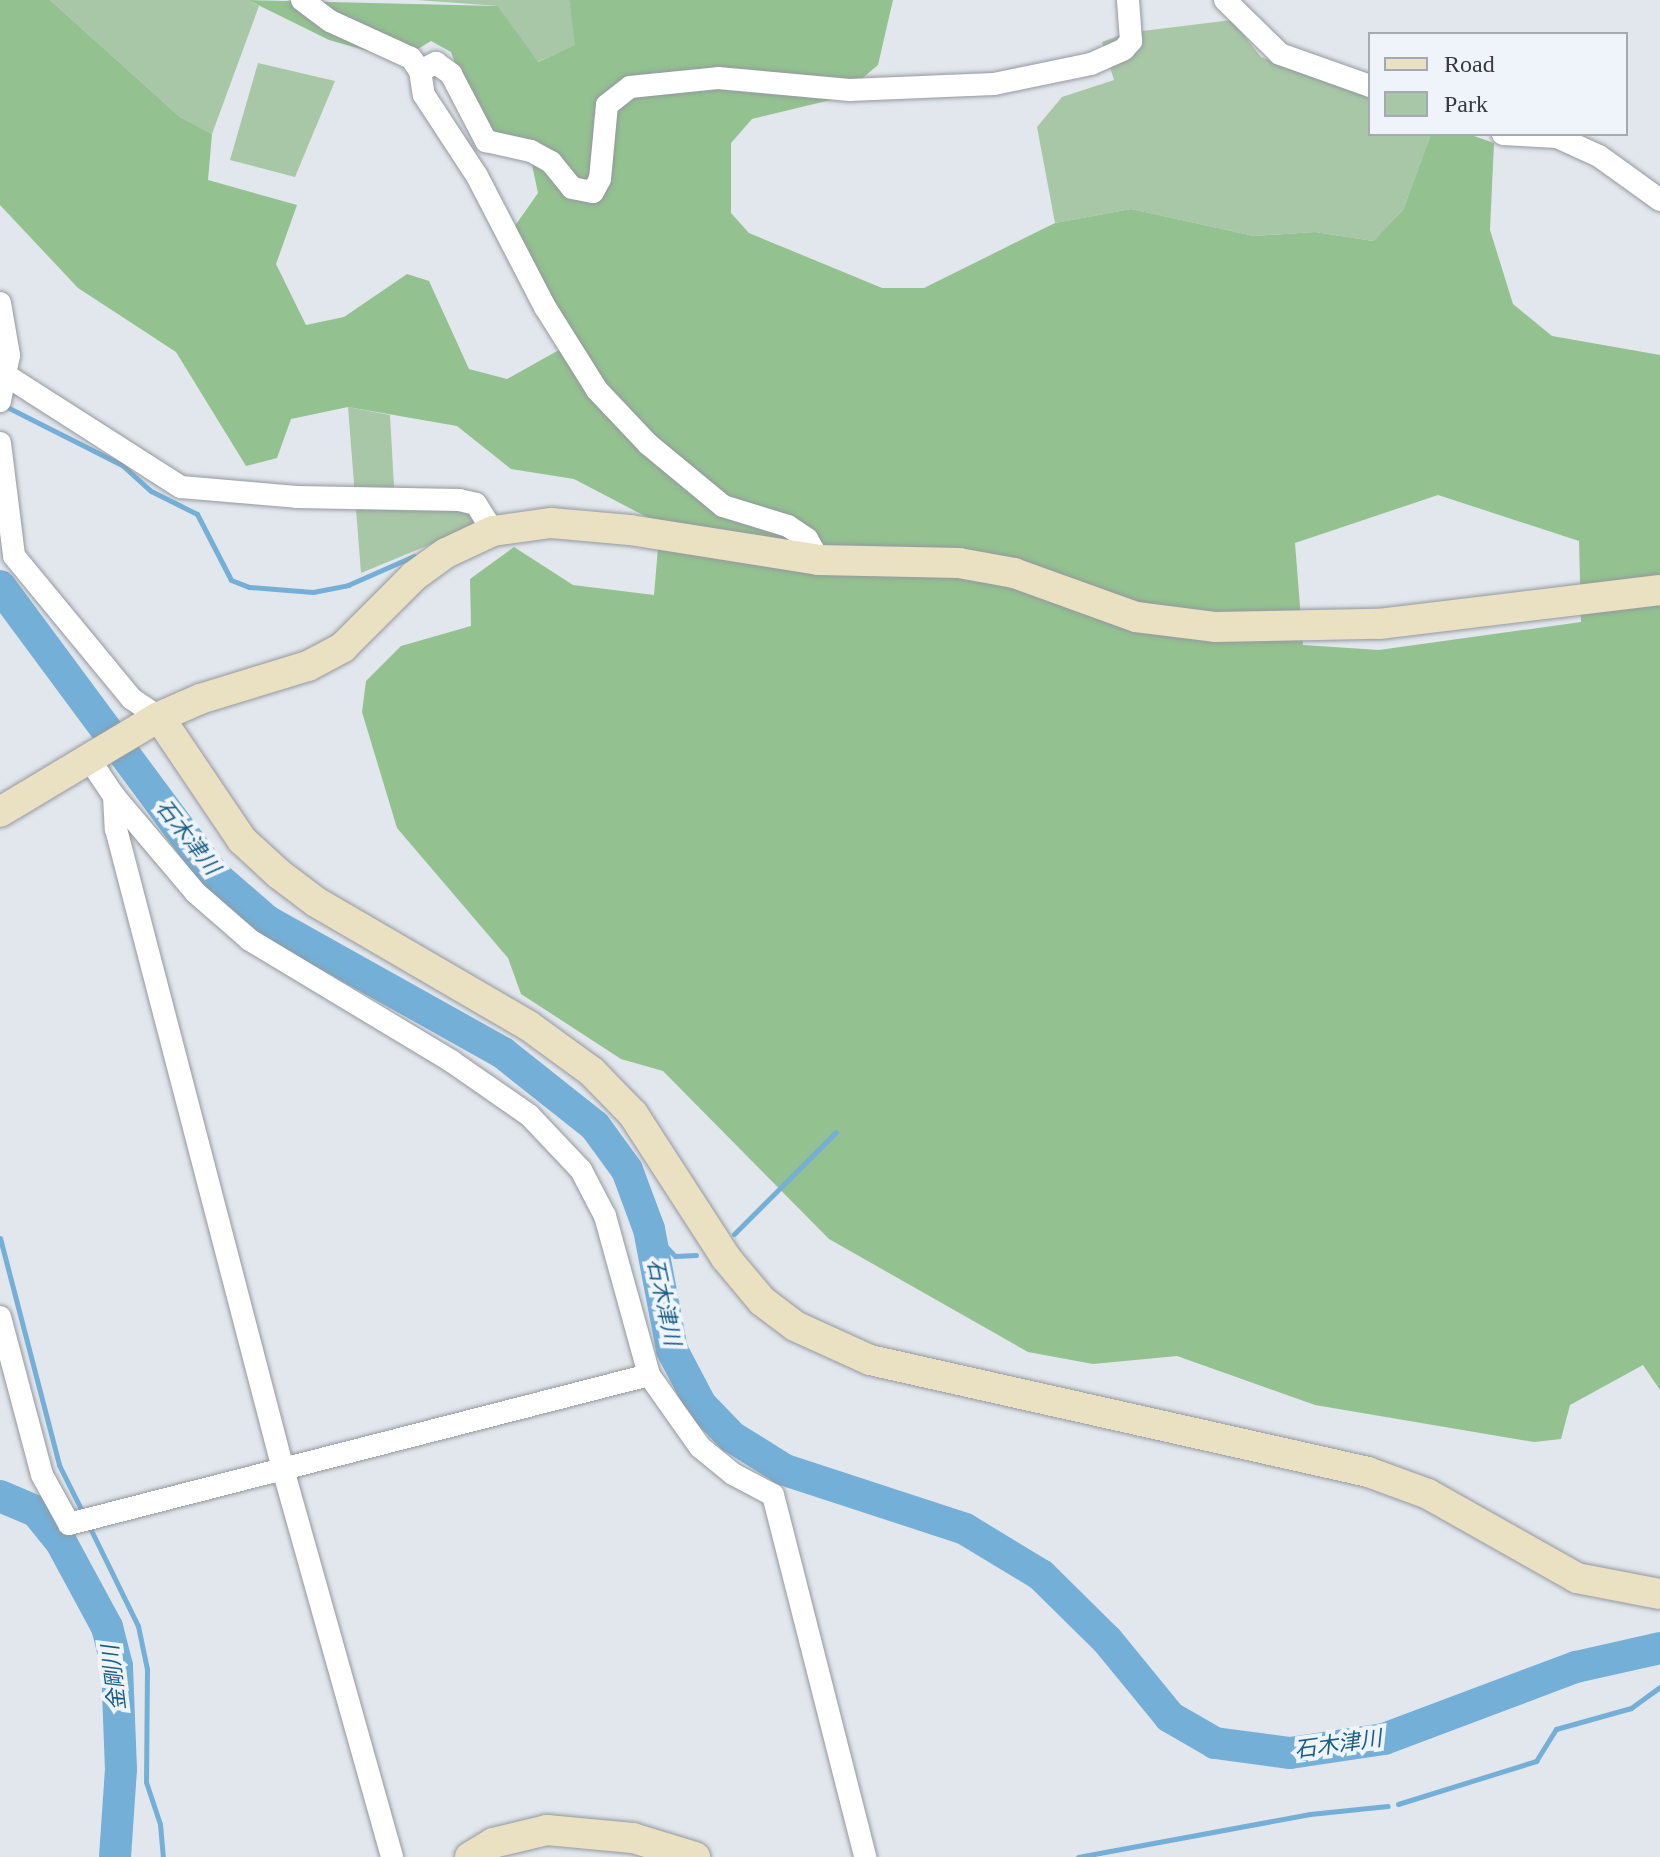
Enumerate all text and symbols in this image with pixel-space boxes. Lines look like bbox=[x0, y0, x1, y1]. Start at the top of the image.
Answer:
legend bbox=[1368, 32, 1628, 136]
text: Road bbox=[1444, 51, 1495, 77]
text: Park bbox=[1444, 91, 1488, 117]
water label: 石木津川 bbox=[151, 794, 225, 880]
water label: 石木津川 bbox=[642, 1256, 686, 1348]
water label: 金剛川 bbox=[97, 1644, 131, 1712]
water label: 石木津川 bbox=[1293, 1725, 1383, 1763]

